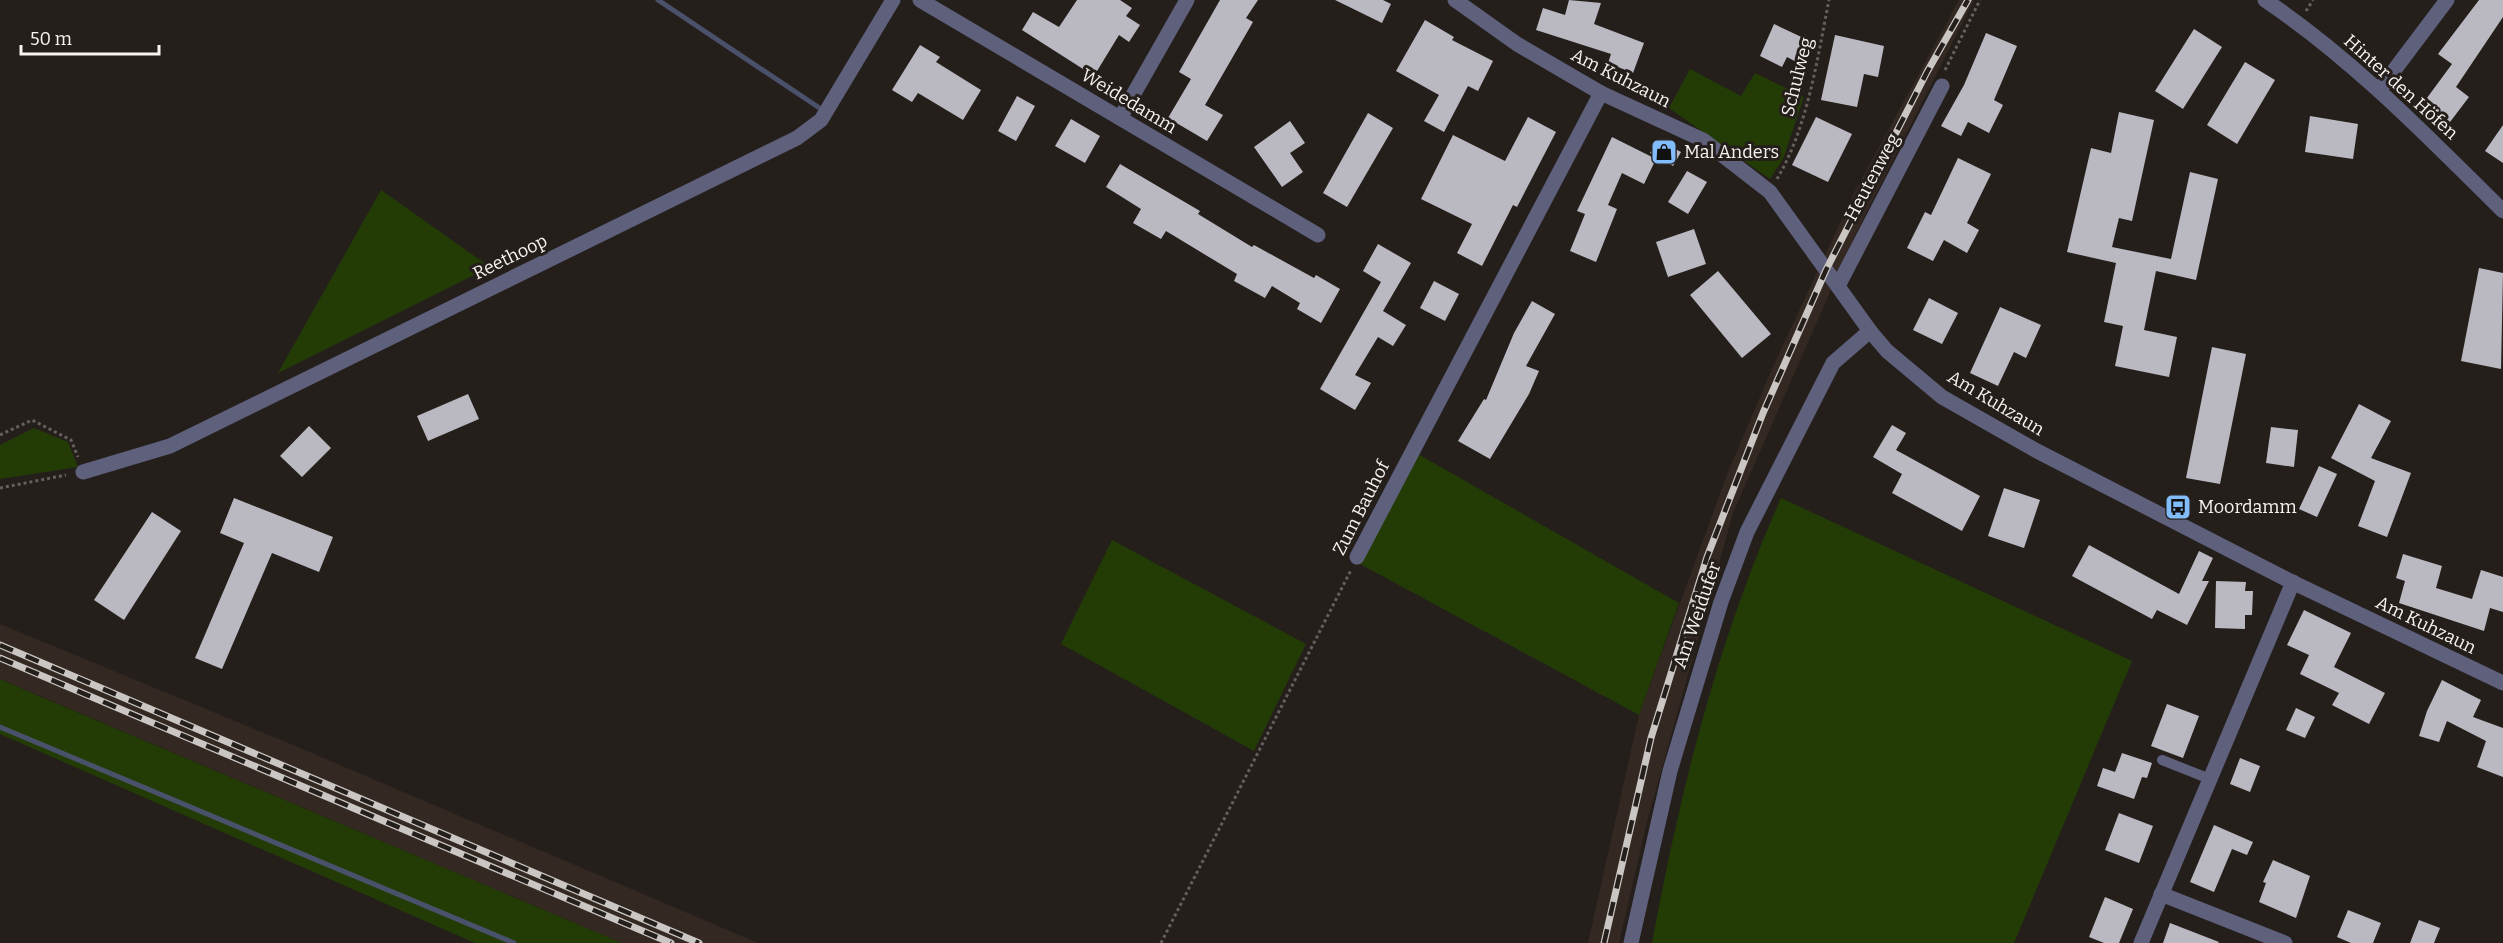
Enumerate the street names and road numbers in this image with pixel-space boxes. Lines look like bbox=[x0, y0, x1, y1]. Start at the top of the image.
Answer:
street label: Hinter den Höfen bbox=[2339, 30, 2463, 144]
street label: Schulweg bbox=[1777, 35, 1817, 119]
street label: Am Kuhzaun bbox=[1568, 44, 1675, 113]
street label: Weidedamm bbox=[1077, 64, 1181, 138]
street label: Heutenweg bbox=[1840, 129, 1904, 225]
street label: Reethoop bbox=[469, 230, 551, 284]
street label: Am Kuhzaun bbox=[1944, 366, 2049, 441]
street label: Zum Bauhof bbox=[1328, 456, 1395, 559]
street label: Am Weidufer bbox=[1668, 559, 1726, 671]
street label: Am Kuhzaun bbox=[2372, 591, 2480, 659]

